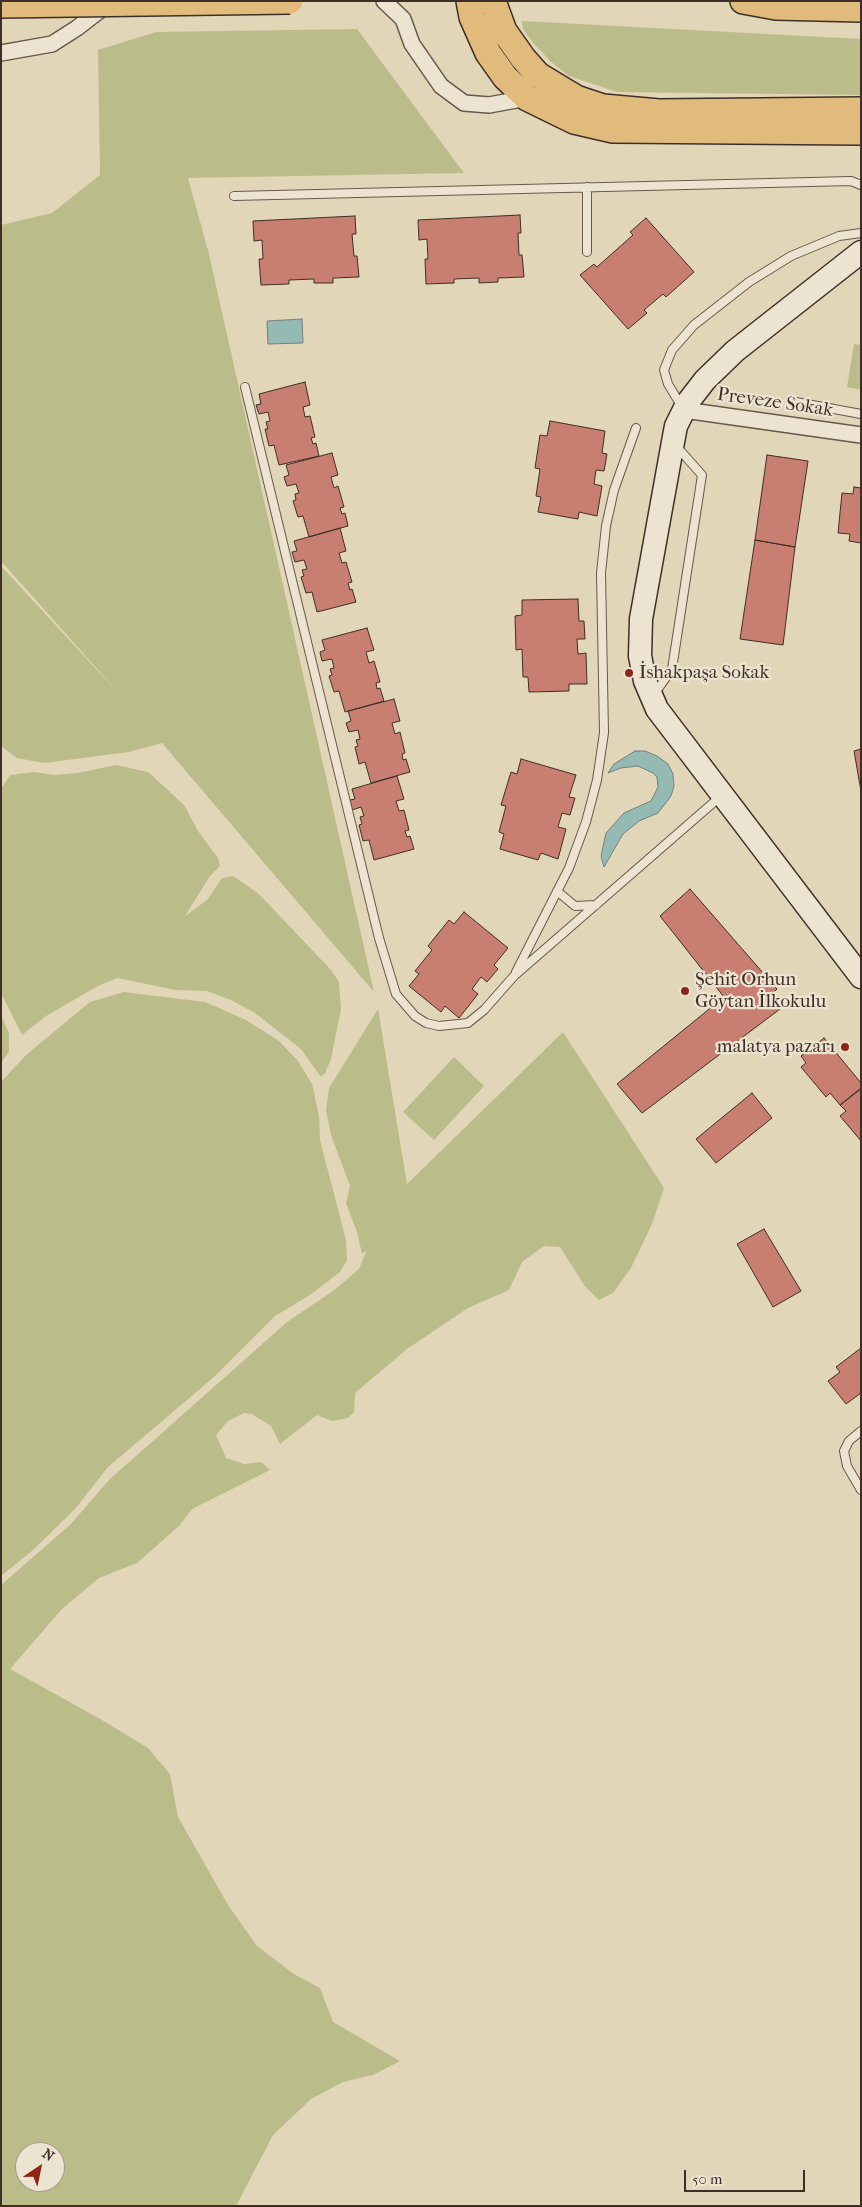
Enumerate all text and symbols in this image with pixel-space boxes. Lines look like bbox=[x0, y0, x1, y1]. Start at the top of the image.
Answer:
street label: Preveze Sokak bbox=[716, 384, 834, 422]
place label: İshakpaşa Sokak bbox=[639, 662, 769, 684]
marker: İshakpaşa Sokak bbox=[623, 667, 635, 679]
place label: Şehit Orhun Göytan İlkokulu bbox=[695, 969, 826, 1013]
marker: Şehit Orhun Göytan İlkokulu bbox=[679, 985, 691, 997]
place label: malatya pazarı bbox=[717, 1036, 835, 1058]
marker: malatya pazarı bbox=[839, 1041, 851, 1053]
north arrow bbox=[15, 2142, 65, 2192]
text: N bbox=[39, 2145, 57, 2165]
scale bar bbox=[687, 2160, 808, 2192]
text: 50 m bbox=[692, 2170, 722, 2188]

